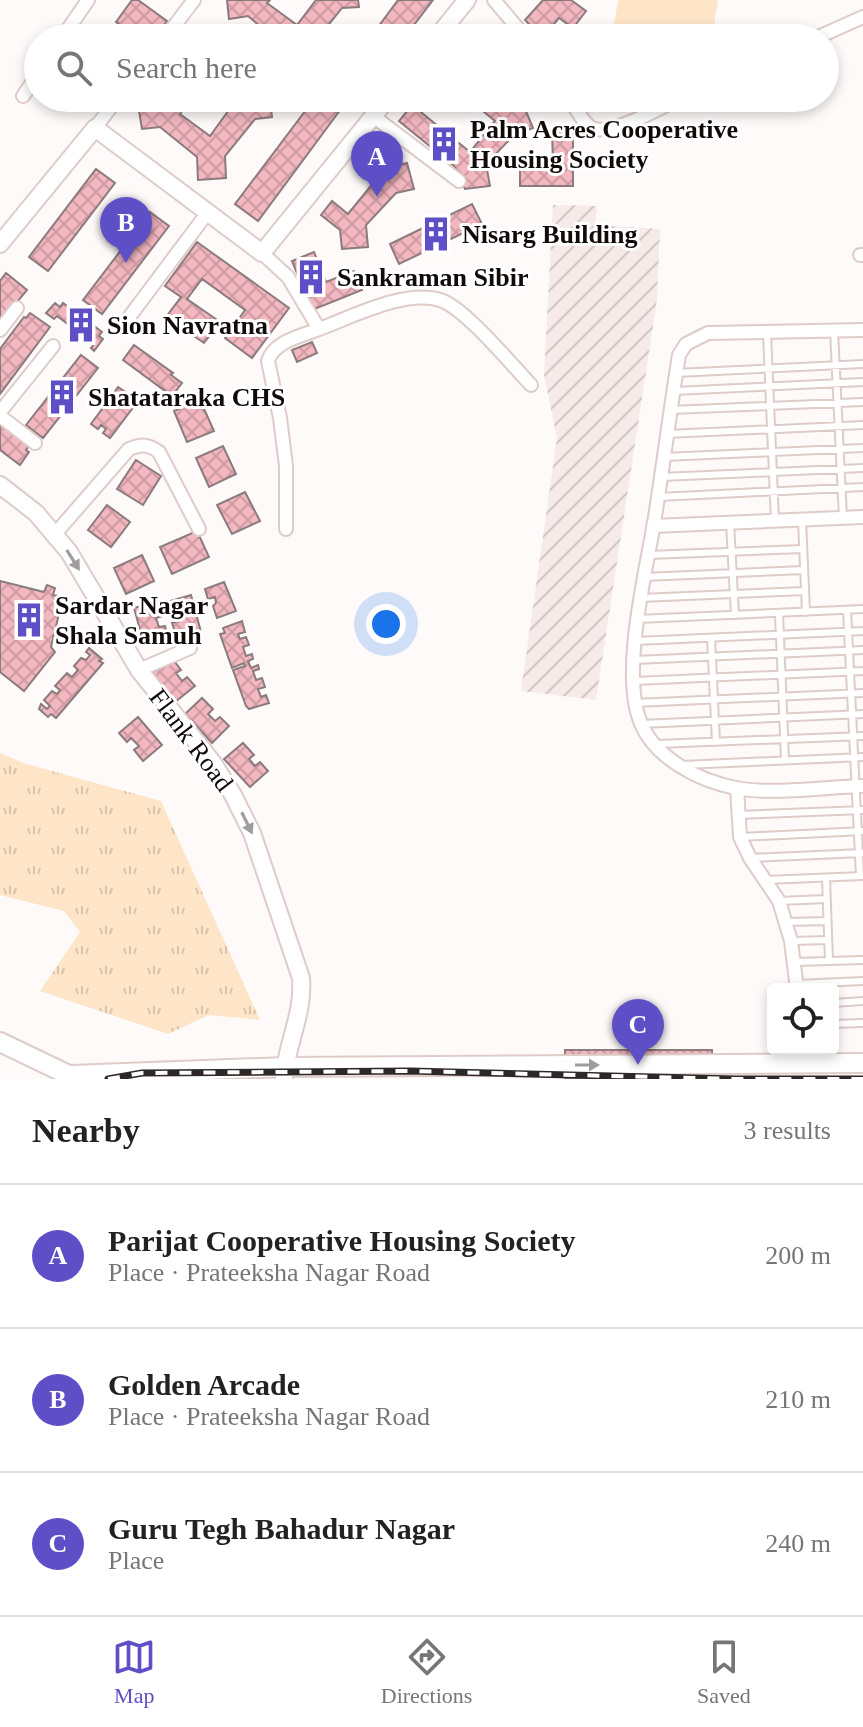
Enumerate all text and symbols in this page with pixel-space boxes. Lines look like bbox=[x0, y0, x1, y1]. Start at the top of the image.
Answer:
search box bbox=[24, 24, 839, 112]
icon: search bbox=[52, 46, 96, 90]
text: Search here bbox=[116, 51, 257, 84]
place label: Palm Acres Cooperative Housing Society bbox=[470, 115, 738, 174]
building icon: Palm Acres Cooperative Housing Society bbox=[425, 125, 463, 163]
pin: A bbox=[351, 131, 403, 197]
pin: B bbox=[100, 197, 152, 263]
building icon: Nisarg Building bbox=[417, 215, 455, 253]
place label: Nisarg Building bbox=[462, 220, 638, 249]
building icon: Sankraman Sibir bbox=[292, 258, 330, 296]
place label: Sankraman Sibir bbox=[337, 263, 528, 292]
building icon: Sion Navratna bbox=[62, 306, 100, 344]
place label: Sion Navratna bbox=[107, 311, 268, 340]
building icon: Shatataraka CHS bbox=[43, 378, 81, 416]
place label: Shatataraka CHS bbox=[88, 383, 285, 412]
one-way arrow bbox=[66, 549, 80, 571]
place label: Sardar Nagar Shala Samuh bbox=[55, 591, 208, 650]
building icon: Sardar Nagar Shala Samuh bbox=[10, 601, 48, 639]
your location bbox=[366, 604, 406, 644]
street label: Flank Road bbox=[143, 683, 239, 797]
one-way arrow bbox=[240, 811, 254, 835]
map controls bbox=[767, 983, 839, 1055]
button: locate bbox=[767, 983, 839, 1055]
pin: C bbox=[612, 999, 664, 1065]
one-way arrow bbox=[575, 1059, 600, 1071]
text: Nearby bbox=[32, 1112, 140, 1149]
text: 3 results bbox=[744, 1116, 831, 1145]
text: Parijat Cooperative Housing Society bbox=[108, 1224, 575, 1257]
text: A bbox=[49, 1241, 67, 1270]
text: 200 m bbox=[765, 1241, 831, 1270]
text: Place · Prateeksha Nagar Road bbox=[108, 1258, 430, 1287]
text: Golden Arcade bbox=[108, 1368, 300, 1401]
text: B bbox=[49, 1385, 67, 1414]
text: 210 m bbox=[765, 1385, 831, 1414]
text: Place · Prateeksha Nagar Road bbox=[108, 1402, 430, 1431]
text: Guru Tegh Bahadur Nagar bbox=[108, 1512, 455, 1545]
text: C bbox=[49, 1529, 67, 1558]
text: 240 m bbox=[765, 1529, 831, 1558]
text: Place bbox=[108, 1546, 164, 1575]
tab: Map bbox=[112, 1635, 156, 1709]
tab: Directions bbox=[381, 1635, 472, 1709]
tab: Saved bbox=[697, 1635, 751, 1709]

